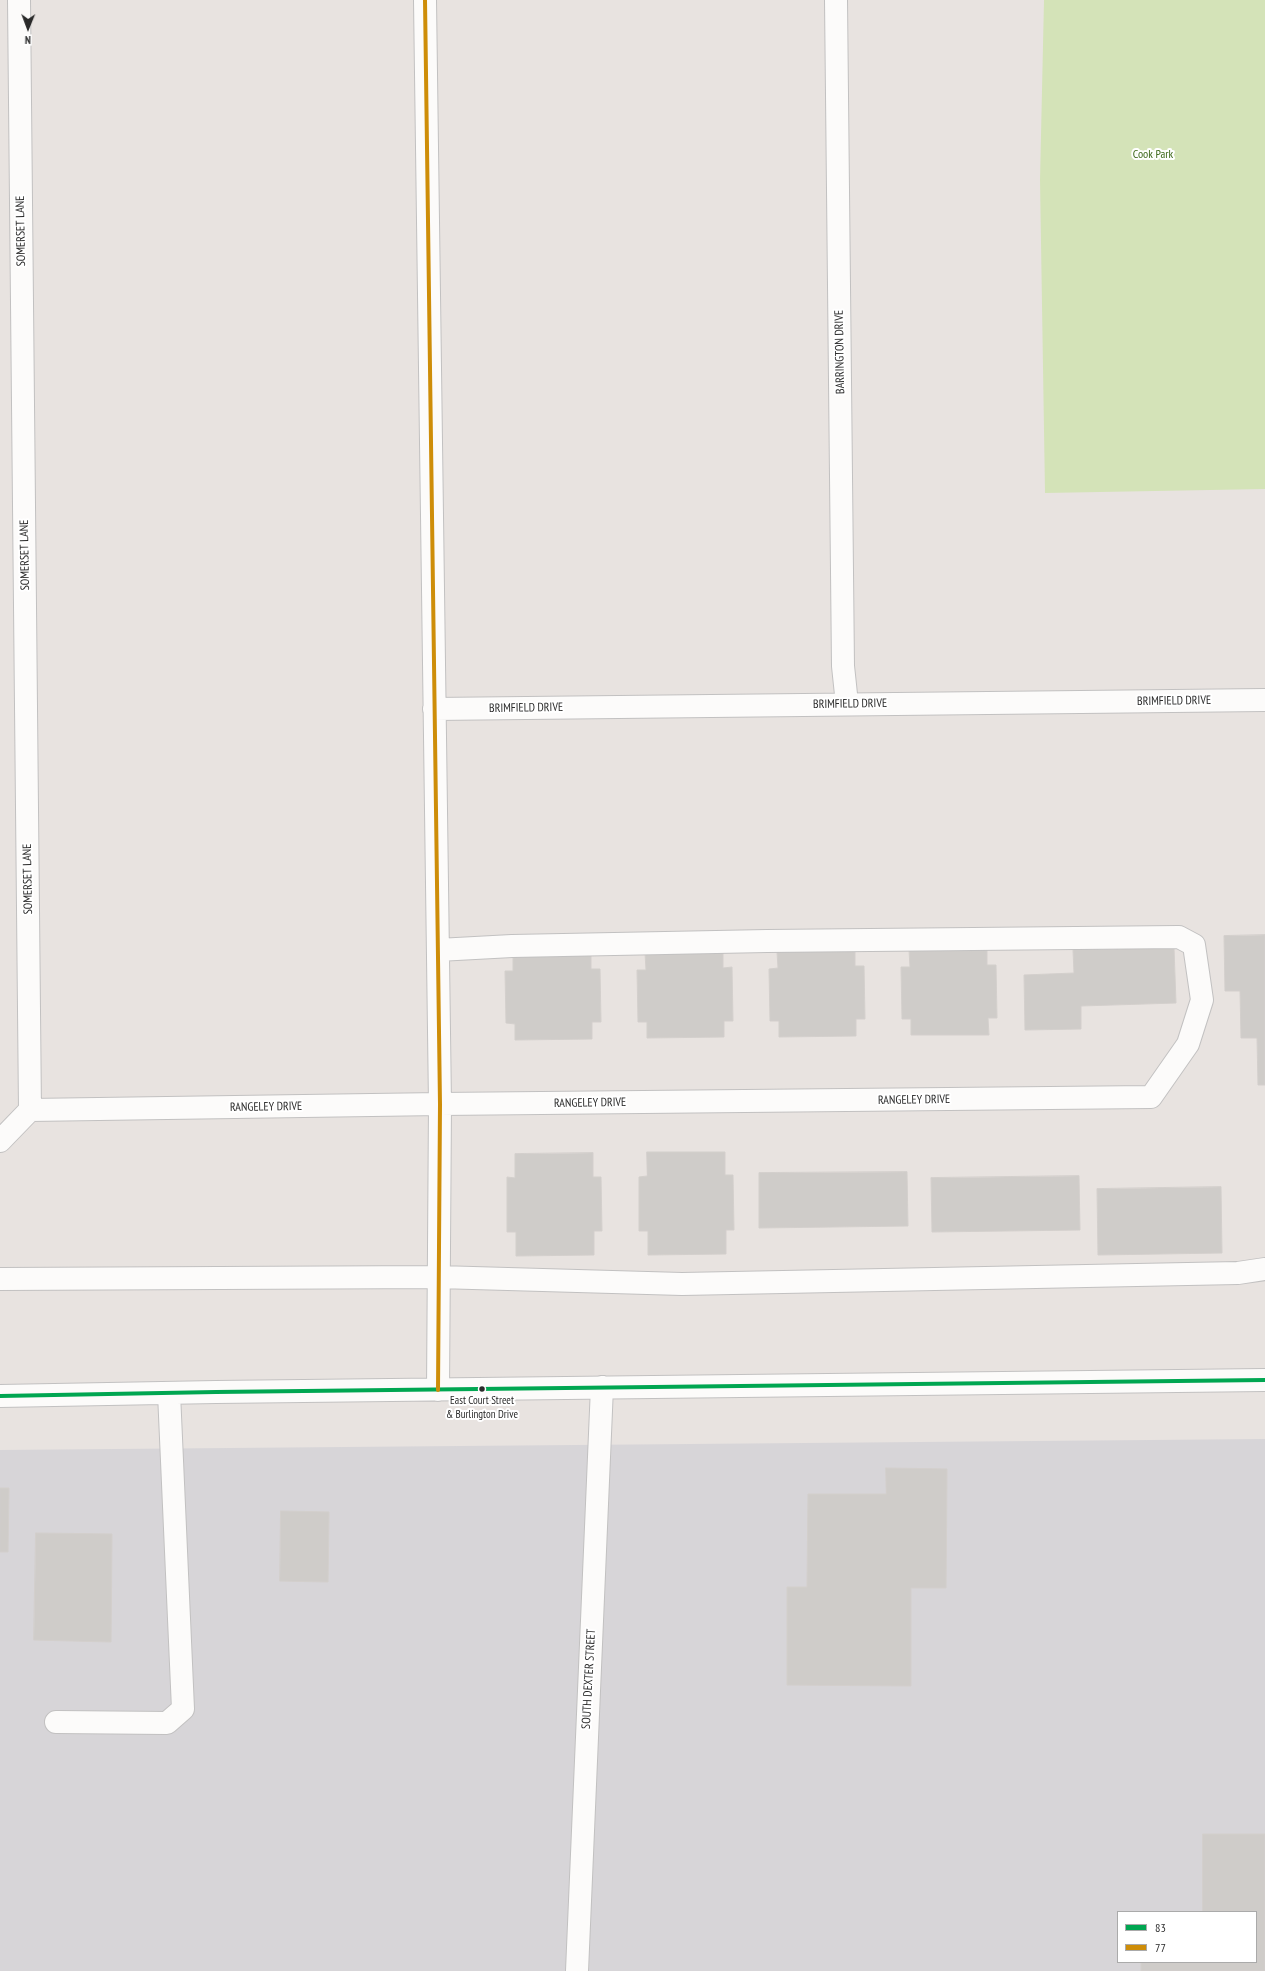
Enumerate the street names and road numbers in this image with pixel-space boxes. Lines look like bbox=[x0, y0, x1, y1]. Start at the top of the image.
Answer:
street label: SOMERSET LANE bbox=[13, 195, 29, 267]
street label: BARRINGTON DRIVE bbox=[832, 310, 848, 394]
street label: SOMERSET LANE bbox=[17, 519, 33, 591]
street label: BRIMFIELD DRIVE bbox=[1137, 693, 1211, 709]
street label: BRIMFIELD DRIVE bbox=[813, 696, 887, 712]
street label: BRIMFIELD DRIVE bbox=[489, 700, 563, 716]
street label: SOMERSET LANE bbox=[20, 843, 36, 915]
street label: RANGELEY DRIVE bbox=[878, 1092, 950, 1108]
street label: RANGELEY DRIVE bbox=[554, 1095, 626, 1111]
street label: RANGELEY DRIVE bbox=[230, 1099, 302, 1115]
street label: SOUTH DEXTER STREET bbox=[579, 1629, 599, 1729]

